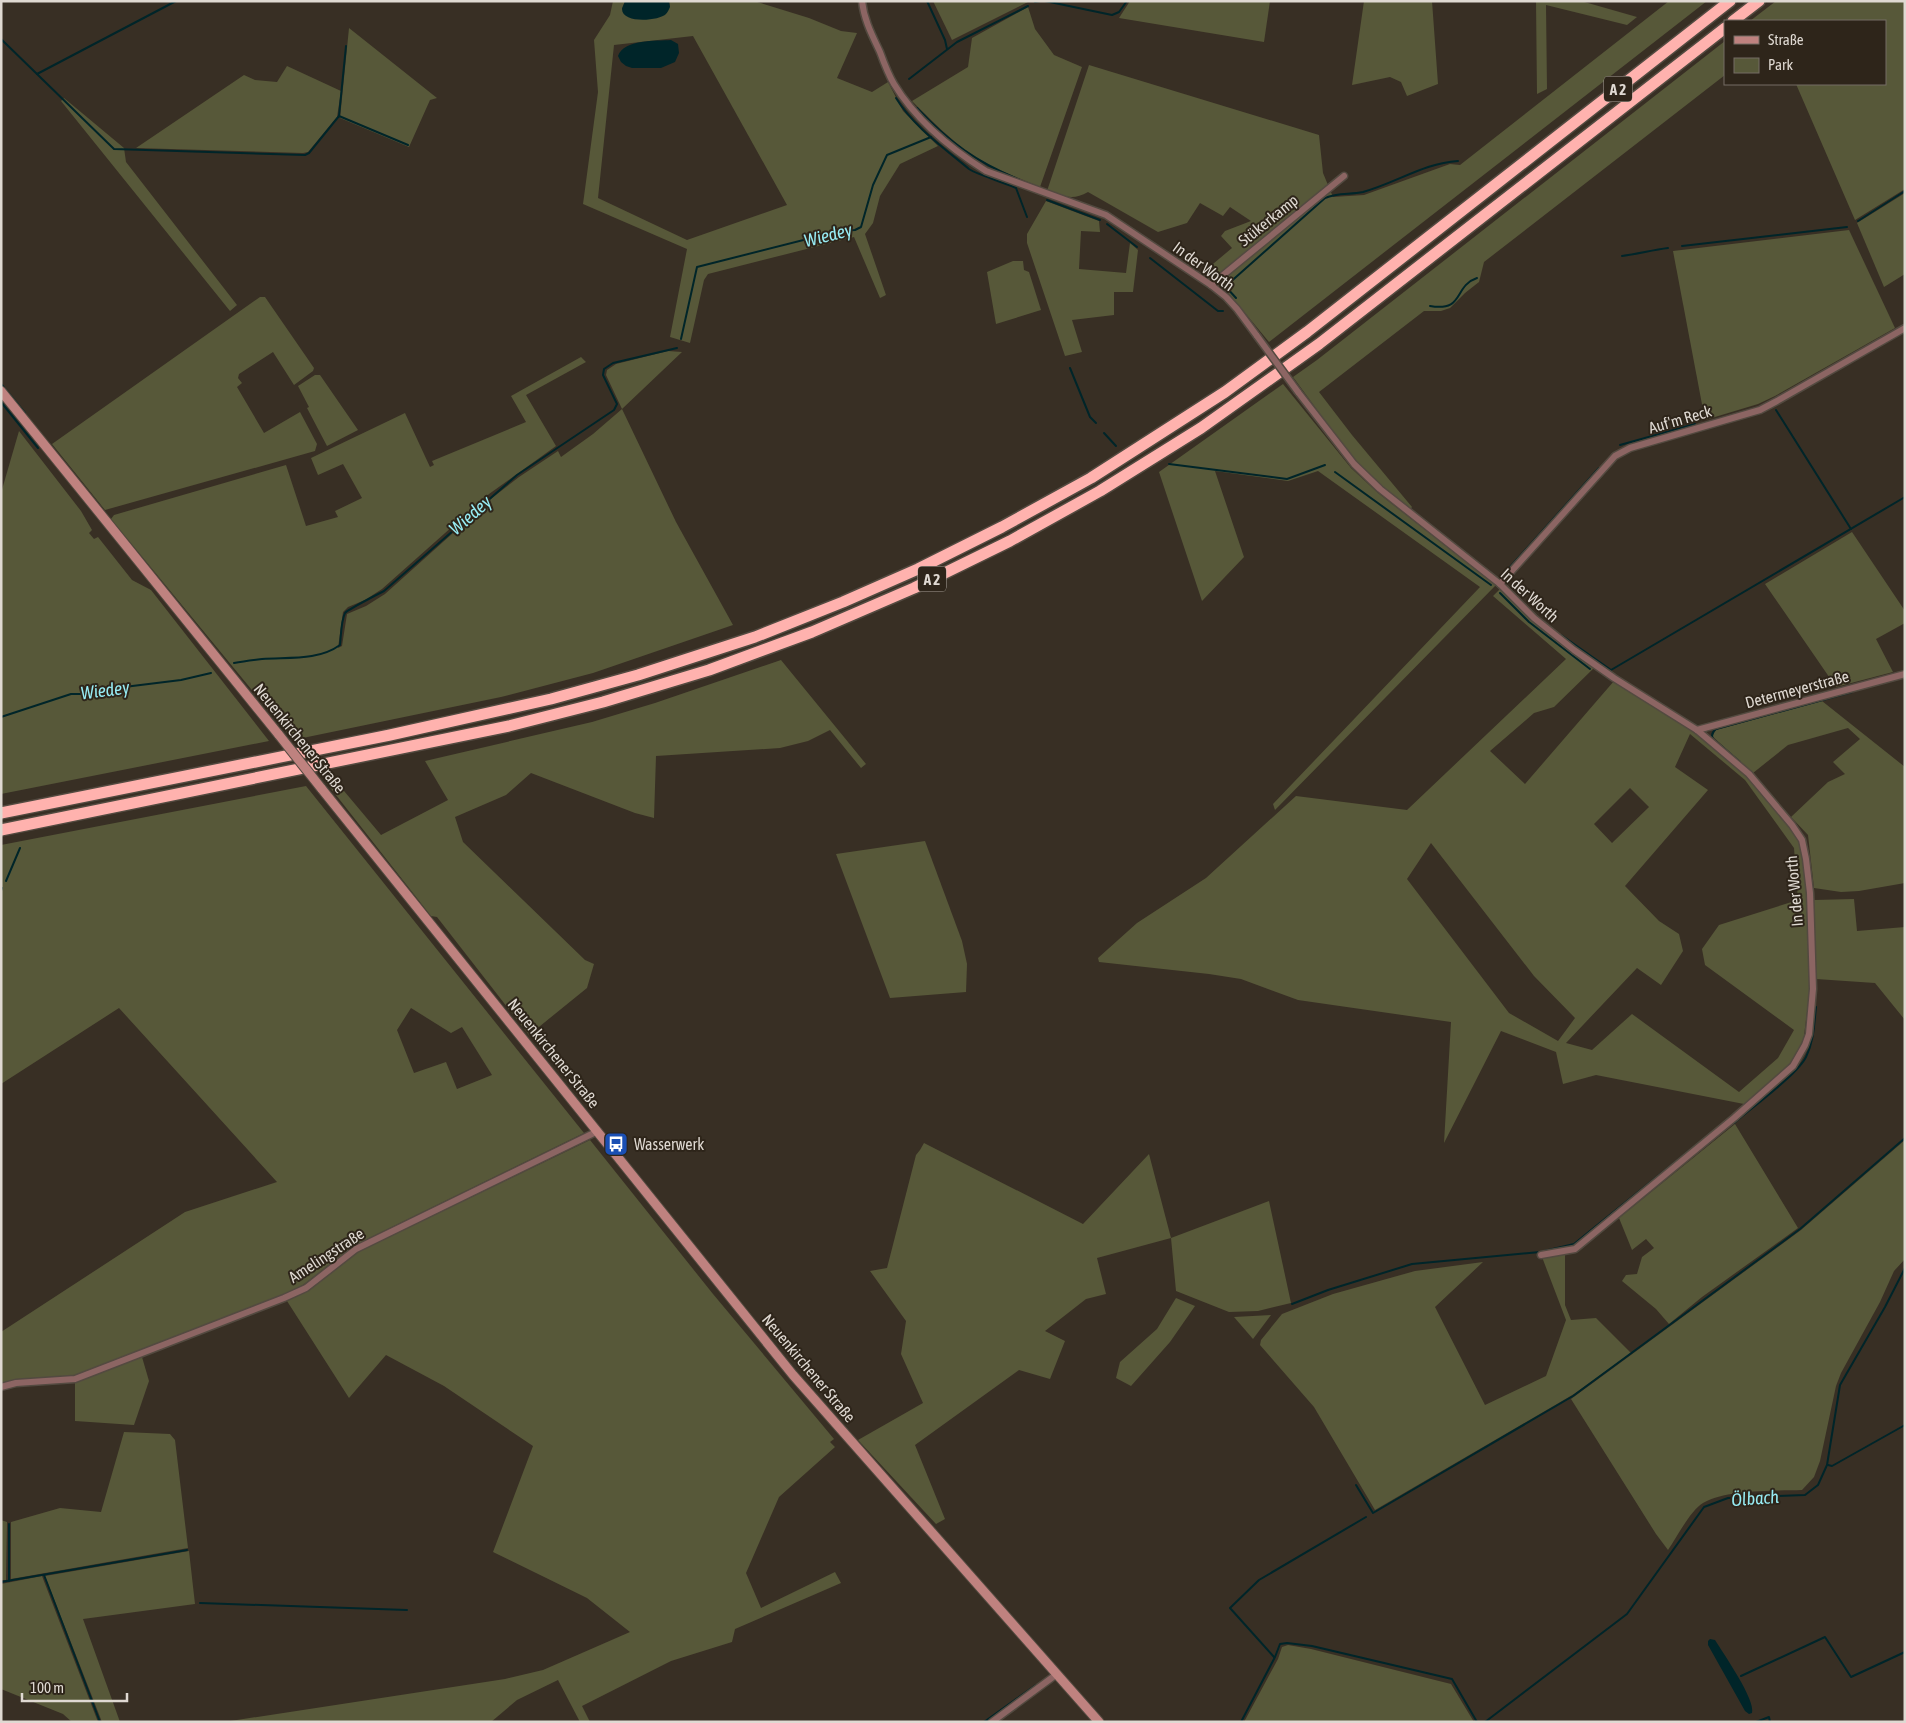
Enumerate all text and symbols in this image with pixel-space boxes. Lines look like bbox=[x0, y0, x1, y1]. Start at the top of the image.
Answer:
legend bbox=[1724, 20, 1886, 85]
text: Straße bbox=[1768, 31, 1804, 48]
text: Park bbox=[1768, 56, 1793, 73]
road number: A 2 bbox=[1604, 76, 1632, 102]
street label: Stükerkamp bbox=[1235, 191, 1302, 250]
water label: Wiedey bbox=[802, 219, 855, 251]
street label: In der Worth bbox=[1170, 238, 1238, 294]
street label: Auf'm Reck bbox=[1646, 401, 1714, 437]
water label: Wiedey bbox=[445, 491, 496, 539]
street label: In der Worth bbox=[1497, 564, 1563, 626]
road number: A 2 bbox=[918, 566, 946, 592]
street label: Determeyerstraße bbox=[1743, 667, 1851, 712]
water label: Wiedey bbox=[79, 677, 131, 703]
street label: Neuenkirchener Straße bbox=[250, 680, 350, 796]
street label: In der Worth bbox=[1782, 855, 1806, 927]
street label: Neuenkirchener Straße bbox=[504, 995, 604, 1111]
bus stop icon: Wasserwerk bbox=[603, 1131, 629, 1157]
place label: Wasserwerk bbox=[634, 1135, 704, 1153]
street label: Amelingstraße bbox=[285, 1224, 368, 1287]
street label: Neuenkirchener Straße bbox=[759, 1310, 859, 1426]
water label: Ölbach bbox=[1731, 1486, 1780, 1510]
scale bar bbox=[22, 1670, 128, 1702]
text: 100 m bbox=[30, 1679, 64, 1696]

